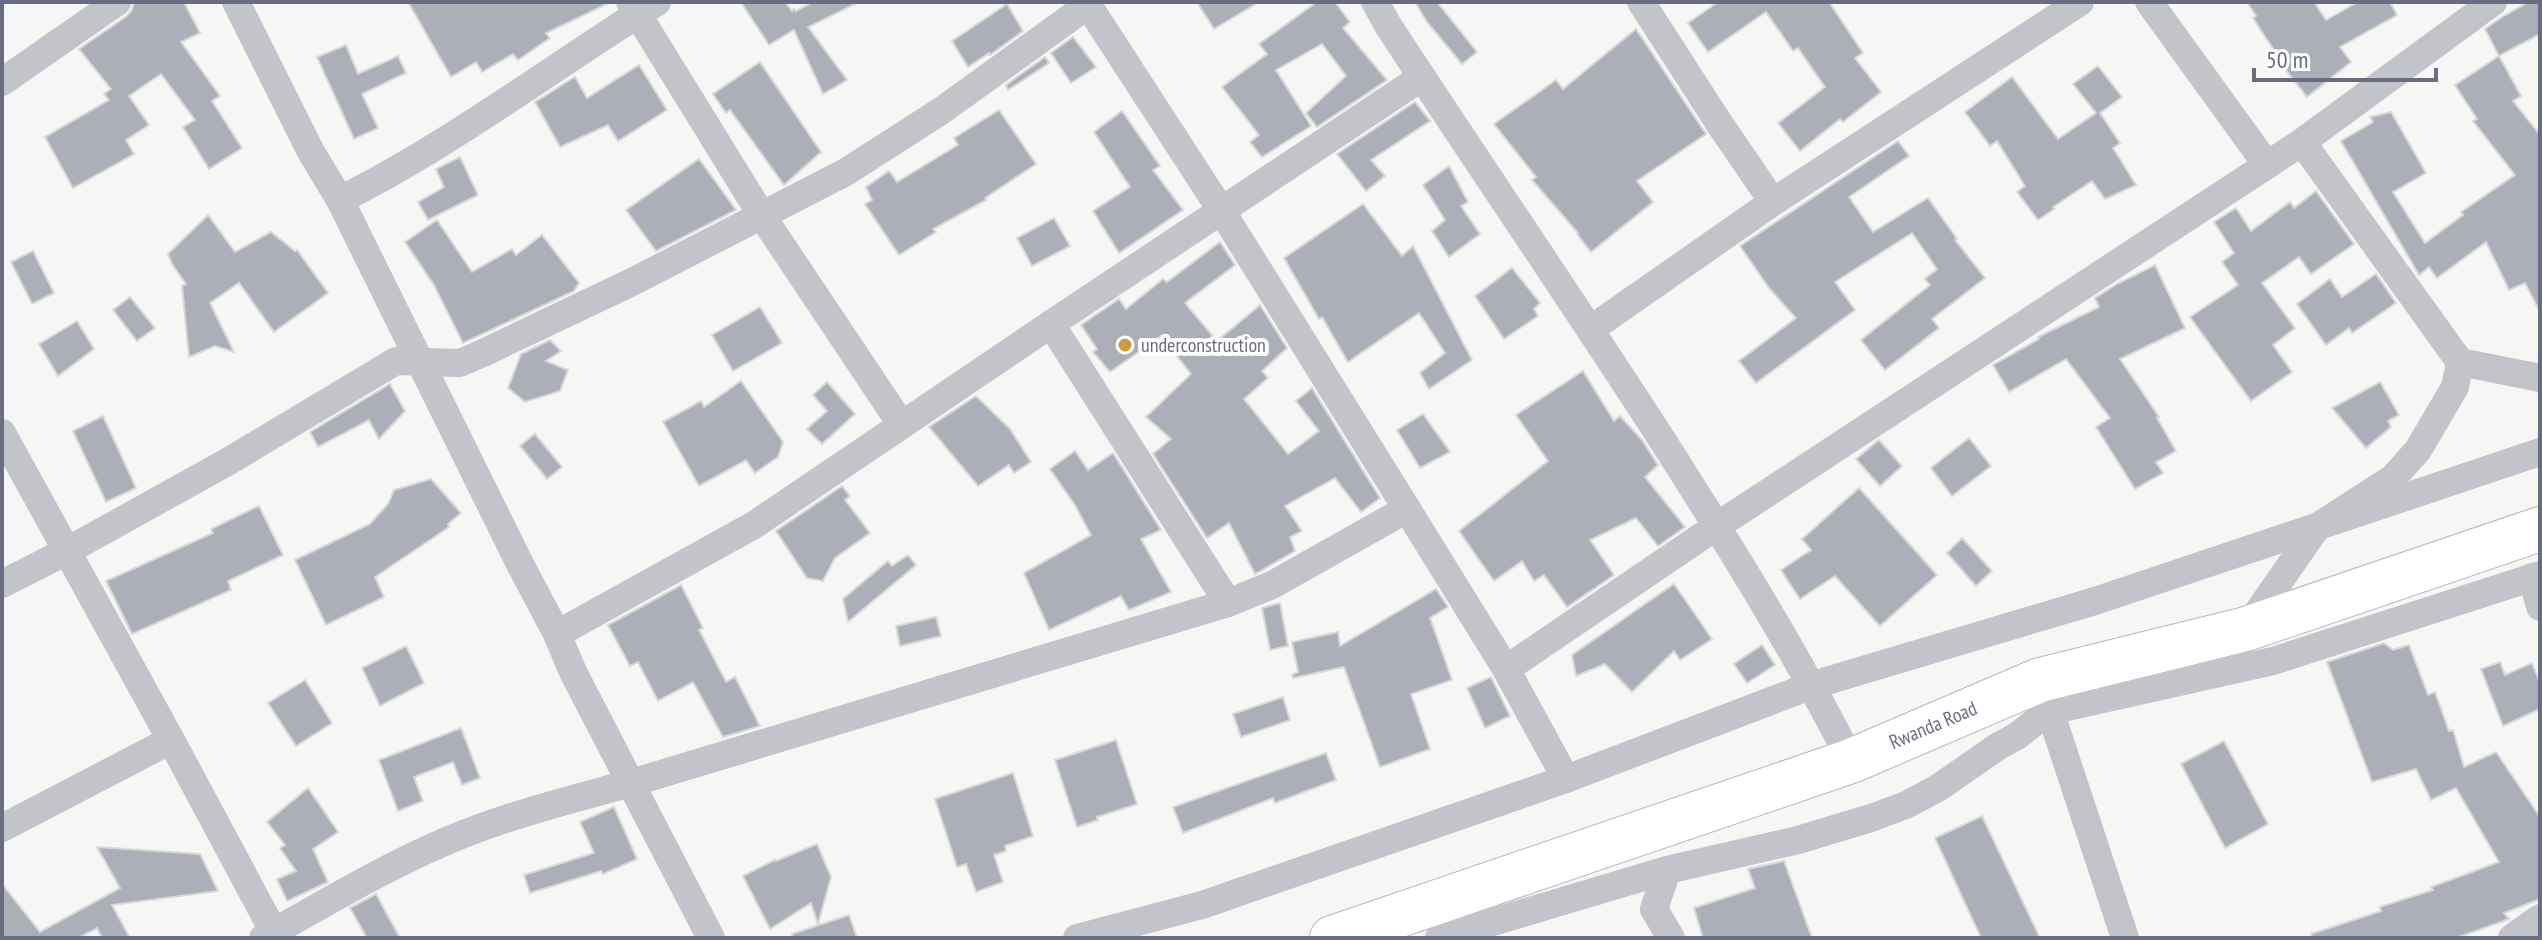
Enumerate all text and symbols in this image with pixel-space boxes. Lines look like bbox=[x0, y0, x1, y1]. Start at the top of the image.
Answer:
scale bar bbox=[2254, 32, 2436, 82]
text: 50 m bbox=[2266, 44, 2308, 75]
place label: underconstruction bbox=[1141, 332, 1266, 358]
marker: underconstruction bbox=[1116, 336, 1134, 354]
street label: Rwanda Road bbox=[1885, 695, 1981, 755]

